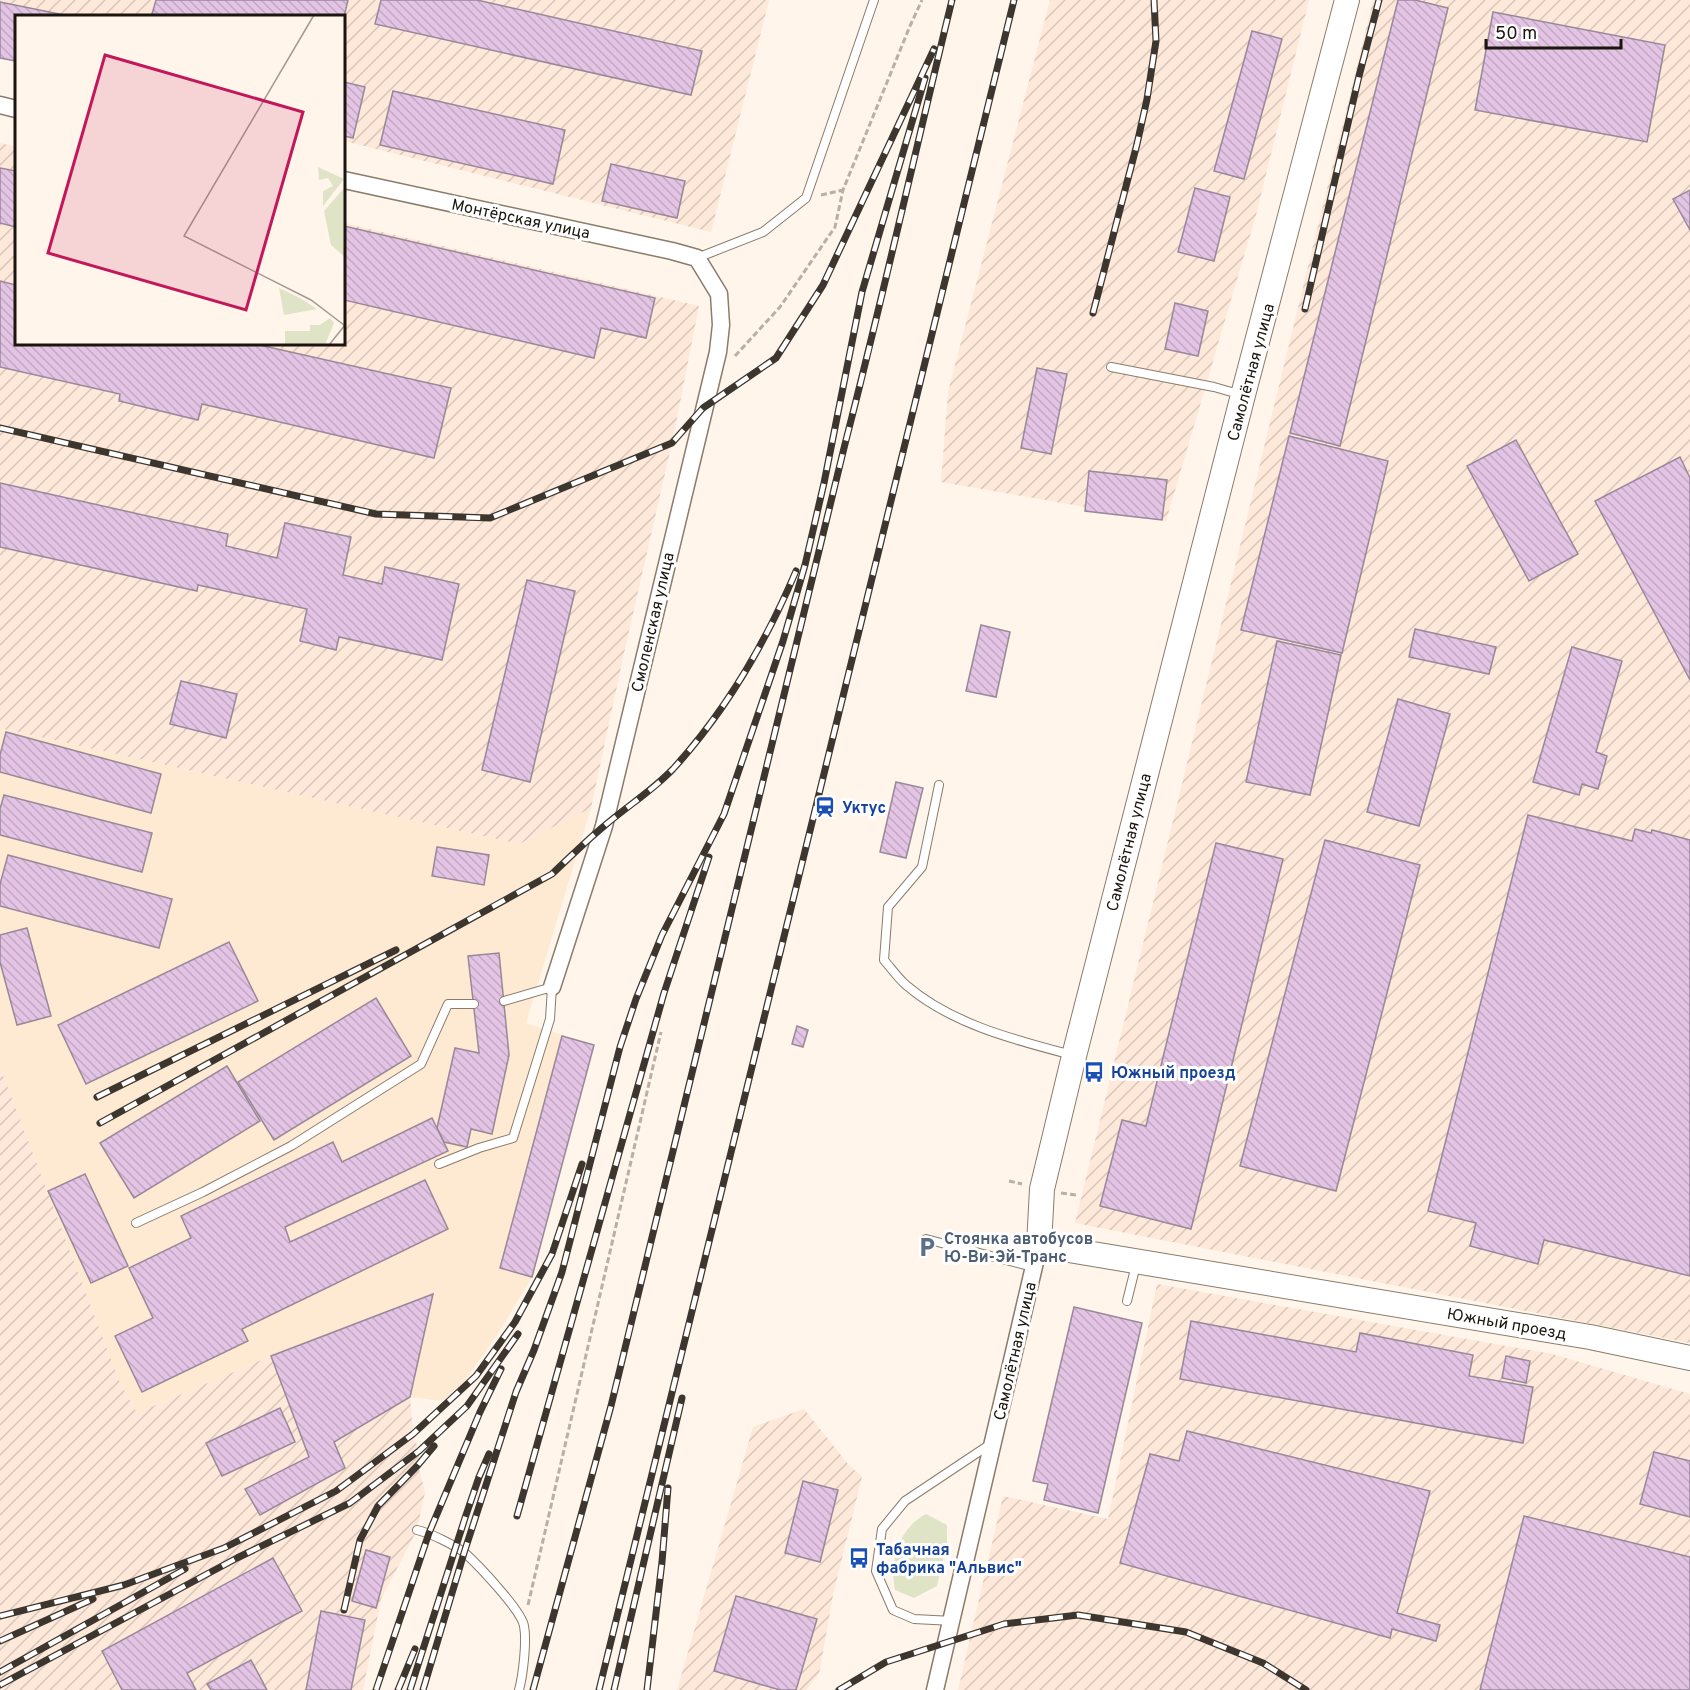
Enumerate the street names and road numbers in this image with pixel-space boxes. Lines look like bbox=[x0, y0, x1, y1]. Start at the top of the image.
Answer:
street label: Монтёрская улица bbox=[449, 195, 592, 244]
street label: Самолётная улица bbox=[1224, 302, 1280, 443]
street label: Смоленская улица bbox=[628, 551, 680, 694]
street label: Самолётная улица bbox=[1103, 771, 1157, 914]
street label: Самолётная улица bbox=[990, 1280, 1042, 1423]
street label: Южный проезд bbox=[1445, 1305, 1568, 1345]

